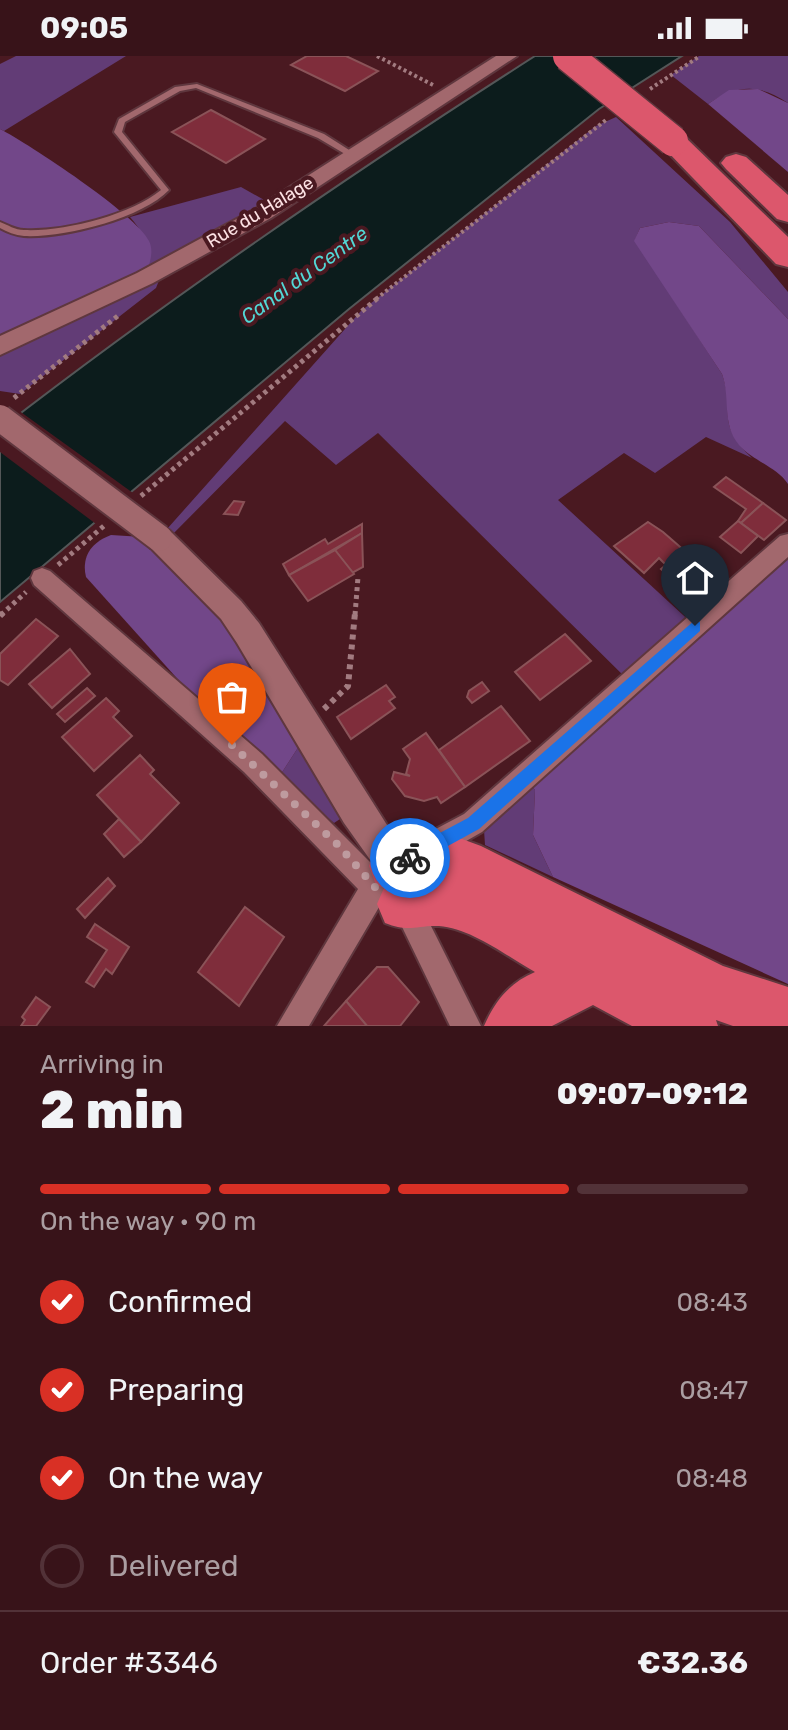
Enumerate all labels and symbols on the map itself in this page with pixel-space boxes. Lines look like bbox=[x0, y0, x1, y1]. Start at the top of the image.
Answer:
street label: Rue du Halage bbox=[202, 171, 318, 253]
water label: Canal du Centre bbox=[236, 221, 372, 329]
pin bbox=[661, 544, 729, 626]
pin bbox=[198, 663, 266, 745]
courier bbox=[370, 818, 450, 898]

